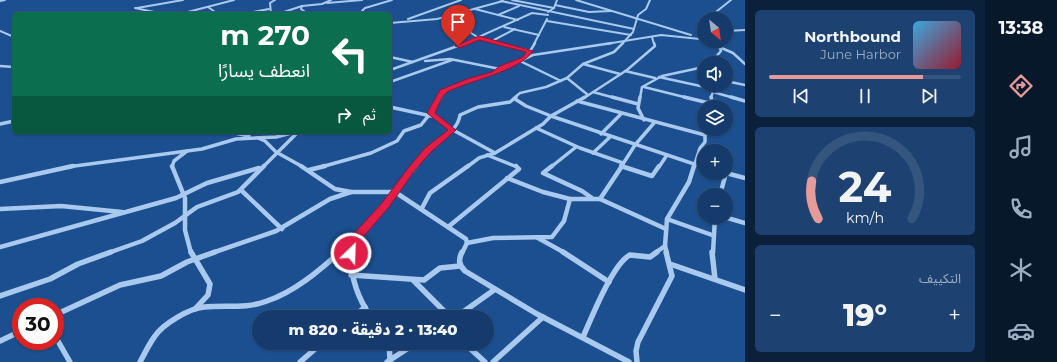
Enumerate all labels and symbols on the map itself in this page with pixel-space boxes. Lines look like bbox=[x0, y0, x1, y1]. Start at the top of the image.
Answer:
pin bbox=[441, 5, 475, 46]
north arrow bbox=[697, 12, 733, 48]
position arrow bbox=[330, 232, 372, 274]
speed limit sign: 30 bbox=[12, 298, 64, 350]

